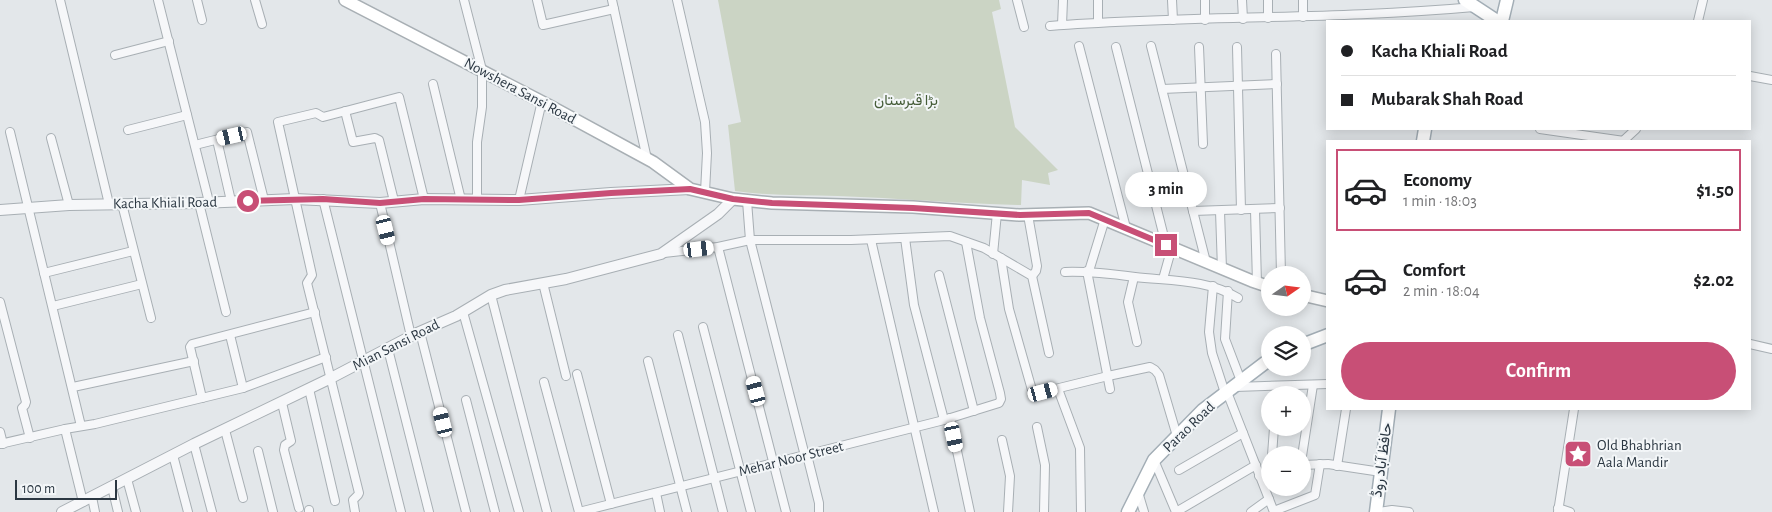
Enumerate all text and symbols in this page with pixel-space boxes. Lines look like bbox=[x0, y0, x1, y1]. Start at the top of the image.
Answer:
text: Kacha Khiali Road bbox=[1371, 42, 1508, 61]
street label: Nowshera Sansi Road bbox=[462, 55, 579, 127]
text: Mubarak Shah Road bbox=[1371, 90, 1523, 109]
park label: بڑا قبرستان bbox=[874, 93, 938, 109]
car bbox=[215, 125, 248, 147]
icon: car bbox=[1343, 168, 1388, 213]
text: Economy bbox=[1403, 171, 1472, 190]
callout: 3 min bbox=[1125, 172, 1207, 208]
text: 3 min bbox=[1149, 181, 1183, 197]
text: $1.50 bbox=[1696, 181, 1734, 200]
route start bbox=[237, 190, 259, 212]
text: 1 min · 18:03 bbox=[1403, 193, 1477, 209]
street label: Kacha Khiali Road bbox=[113, 195, 217, 211]
car bbox=[375, 214, 396, 246]
route end bbox=[1155, 234, 1177, 256]
car bbox=[683, 240, 714, 258]
icon: car bbox=[1343, 258, 1388, 303]
text: Comfort bbox=[1403, 261, 1465, 280]
north arrow bbox=[1261, 266, 1311, 316]
map controls bbox=[1261, 266, 1311, 496]
text: $2.02 bbox=[1693, 271, 1734, 290]
text: 2 min · 18:04 bbox=[1403, 283, 1480, 299]
street label: Mian Sansi Road bbox=[350, 317, 442, 373]
button: layers bbox=[1261, 326, 1311, 376]
button: Confirm bbox=[1341, 342, 1736, 400]
car bbox=[744, 375, 767, 407]
car bbox=[1026, 381, 1059, 403]
button: + bbox=[1261, 386, 1311, 436]
street label: Parao Road bbox=[1160, 399, 1218, 455]
car bbox=[432, 406, 453, 438]
car bbox=[943, 421, 964, 453]
street label: حافظ آباد روڈ bbox=[1368, 422, 1396, 498]
place label: Old Bhabhrian Aala Mandir bbox=[1597, 438, 1682, 470]
street label: Mehar Noor Street bbox=[737, 439, 845, 479]
place icon: Old Bhabhrian Aala Mandir bbox=[1563, 439, 1593, 469]
button: − bbox=[1261, 446, 1311, 496]
scale bar bbox=[15, 477, 118, 500]
text: 100 m bbox=[22, 482, 55, 496]

